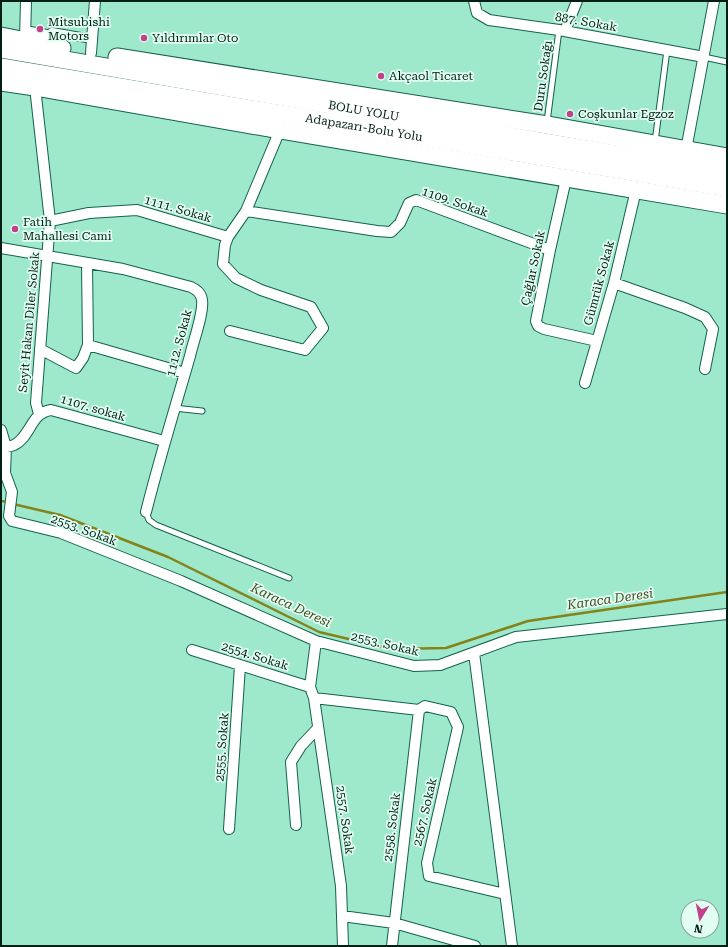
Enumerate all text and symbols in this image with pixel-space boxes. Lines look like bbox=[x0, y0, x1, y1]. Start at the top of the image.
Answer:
street label: 887. Sokak bbox=[554, 10, 618, 34]
place label: Mitsubishi Motors bbox=[48, 15, 110, 43]
marker: Mitsubishi Motors bbox=[35, 24, 45, 34]
place label: Yıldırımlar Oto bbox=[152, 31, 238, 45]
marker: Yıldırımlar Oto bbox=[139, 33, 149, 43]
street label: Duru Sokağı bbox=[531, 39, 555, 112]
place label: Akçaol Ticaret bbox=[389, 69, 473, 83]
marker: Akçaol Ticaret bbox=[376, 71, 386, 81]
street label: BOLU YOLU bbox=[327, 98, 401, 124]
place label: Coşkunlar Egzoz bbox=[578, 107, 674, 121]
marker: Coşkunlar Egzoz bbox=[565, 109, 575, 119]
street label: Adapazarı-Bolu Yolu bbox=[304, 111, 424, 144]
street label: 1109. Sokak bbox=[420, 184, 490, 220]
street label: 1111. Sokak bbox=[143, 193, 214, 225]
place label: Fatih Mahallesi Cami bbox=[23, 215, 112, 243]
marker: Fatih Mahallesi Cami bbox=[10, 224, 20, 234]
street label: Çağlar Sokak bbox=[518, 229, 548, 307]
street label: Gümrük Sokak bbox=[581, 239, 617, 327]
street label: Seyit Hakan Diler Sokak bbox=[16, 251, 42, 393]
street label: 1112. Sokak bbox=[163, 307, 195, 378]
street label: 1107. sokak bbox=[59, 392, 128, 424]
street label: 2553. Sokak bbox=[49, 512, 119, 549]
water label: Karaca Deresi bbox=[248, 579, 333, 630]
water label: Karaca Deresi bbox=[565, 586, 654, 613]
street label: 2553. Sokak bbox=[350, 629, 421, 659]
street label: 2554. Sokak bbox=[220, 639, 291, 673]
street label: 2555. Sokak bbox=[213, 712, 231, 782]
street label: 2567. Sokak bbox=[410, 776, 440, 847]
street label: 2557. Sokak bbox=[333, 785, 357, 856]
street label: 2558. Sokak bbox=[381, 791, 403, 862]
north arrow bbox=[680, 899, 720, 939]
text: N bbox=[693, 921, 704, 935]

